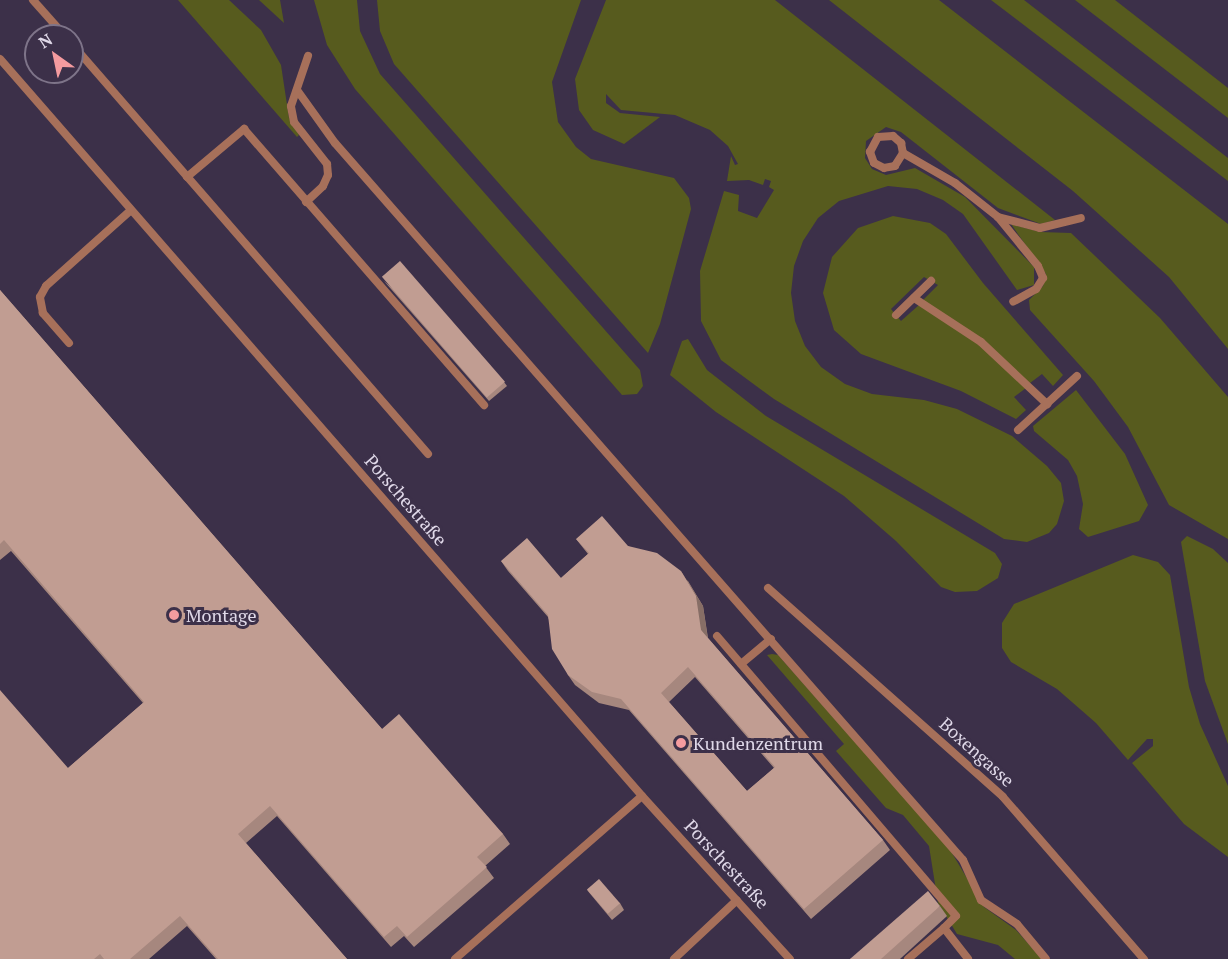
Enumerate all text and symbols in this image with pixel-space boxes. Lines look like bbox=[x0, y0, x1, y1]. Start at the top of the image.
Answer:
north arrow bbox=[24, 24, 84, 84]
text: N bbox=[34, 28, 56, 53]
street label: Porschestraße bbox=[360, 450, 452, 550]
place label: Montage bbox=[186, 604, 257, 626]
marker: Montage bbox=[167, 608, 181, 622]
street label: Boxengasse bbox=[935, 713, 1019, 791]
place label: Kundenzentrum bbox=[693, 732, 823, 754]
marker: Kundenzentrum bbox=[674, 736, 688, 750]
street label: Porschestraße bbox=[680, 815, 774, 913]

